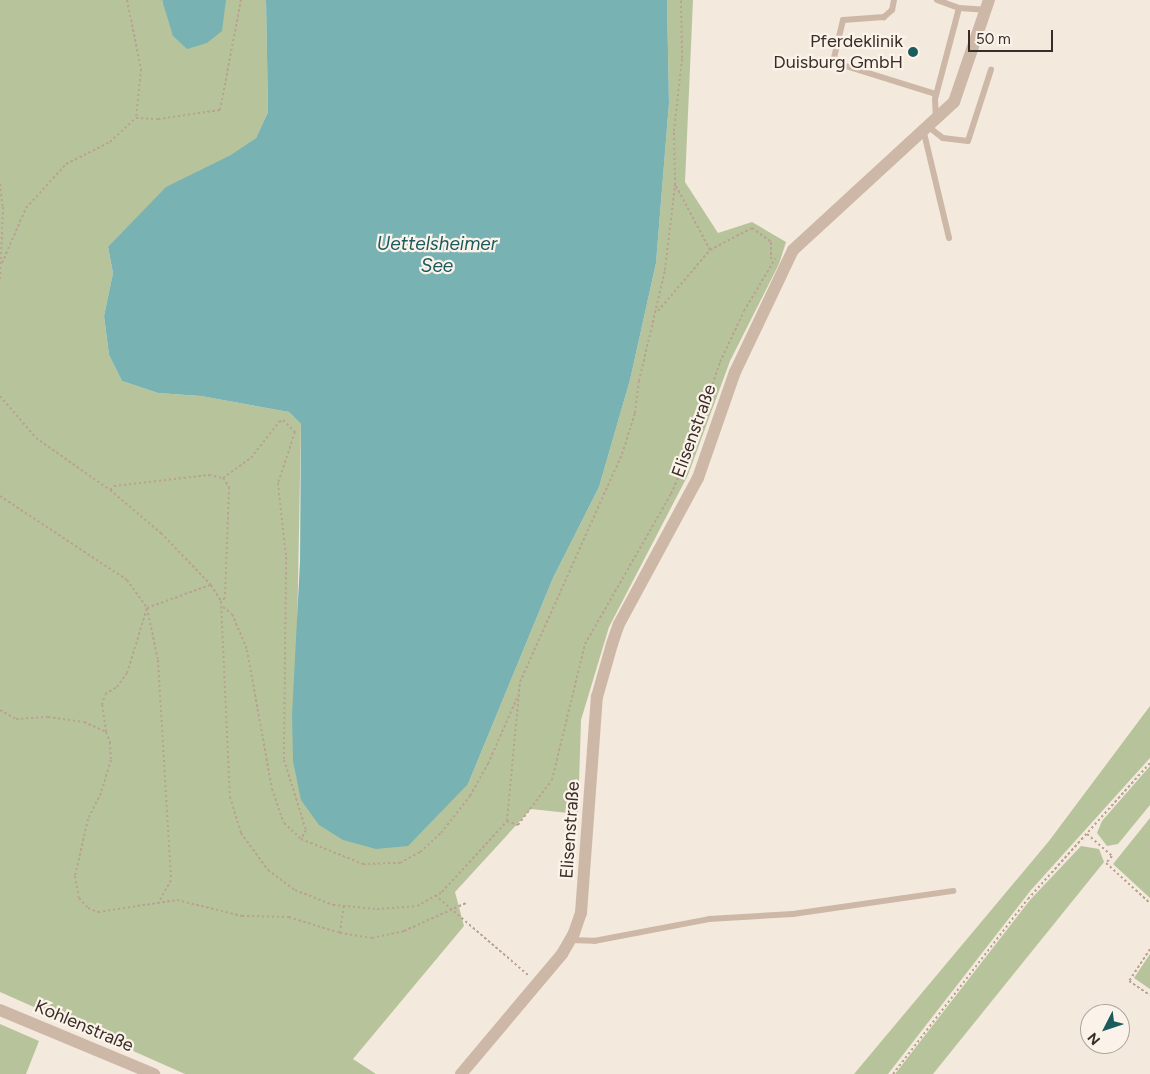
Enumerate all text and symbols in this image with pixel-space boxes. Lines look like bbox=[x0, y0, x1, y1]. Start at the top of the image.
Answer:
scale bar bbox=[970, 20, 1055, 52]
text: 50 m bbox=[976, 30, 1011, 48]
place label: Pferdeklinik Duisburg GmbH bbox=[773, 31, 903, 74]
marker: Pferdeklinik Duisburg GmbH bbox=[907, 46, 919, 58]
water label: Uettelsheimer See bbox=[377, 233, 497, 277]
street label: Elisenstraße bbox=[667, 382, 721, 480]
street label: Elisenstraße bbox=[556, 781, 584, 879]
street label: Kohlenstraße bbox=[31, 995, 137, 1057]
north arrow bbox=[1080, 1004, 1130, 1054]
text: N bbox=[1084, 1029, 1104, 1048]

